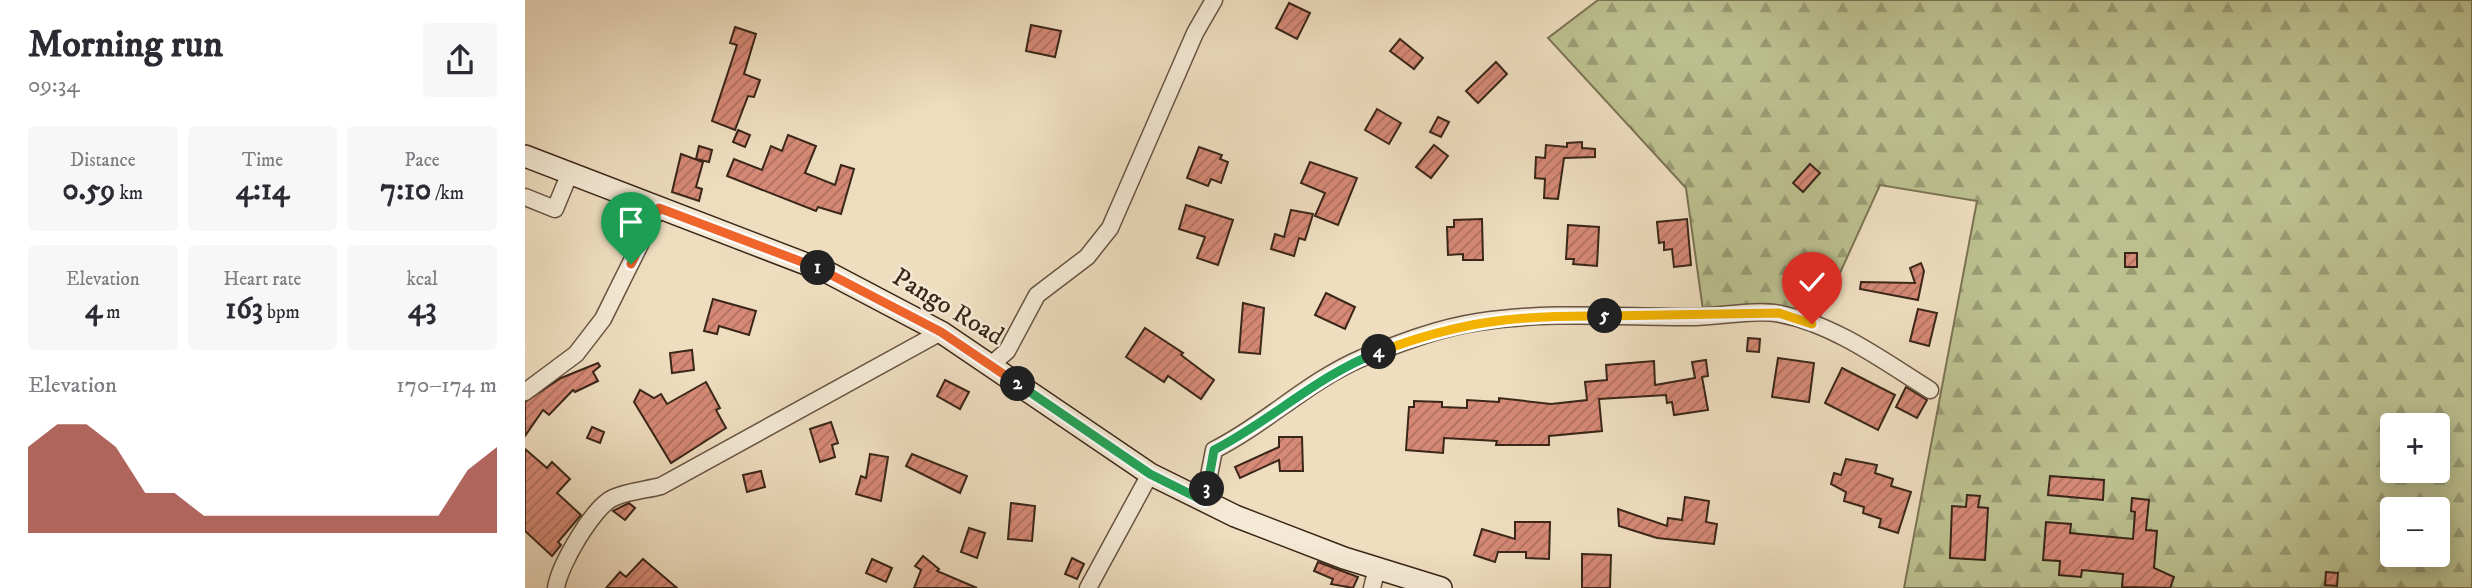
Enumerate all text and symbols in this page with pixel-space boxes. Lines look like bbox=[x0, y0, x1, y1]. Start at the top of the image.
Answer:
text: Morning run bbox=[28, 21, 223, 69]
button: share bbox=[423, 23, 497, 97]
text: 09:34 bbox=[28, 71, 80, 100]
text: Distance bbox=[70, 149, 136, 172]
text: Time bbox=[242, 149, 283, 172]
text: Pace bbox=[405, 149, 440, 172]
text: 0.59 bbox=[63, 172, 115, 209]
text: 4:14 bbox=[236, 172, 289, 209]
text: 7:10 bbox=[380, 172, 431, 209]
text: km bbox=[115, 182, 143, 205]
text: /km bbox=[431, 182, 464, 205]
pin bbox=[601, 192, 661, 264]
icon: arrive bbox=[612, 203, 650, 241]
pin: 1 bbox=[801, 250, 835, 286]
pin bbox=[1782, 252, 1842, 324]
text: 1 bbox=[814, 256, 821, 279]
street label: Pango Road bbox=[886, 261, 1010, 353]
icon: check bbox=[1793, 263, 1831, 301]
text: Elevation bbox=[66, 268, 140, 291]
text: Heart rate bbox=[224, 268, 301, 291]
text: kcal bbox=[407, 268, 438, 291]
text: 4 bbox=[85, 291, 102, 328]
text: 163 bbox=[225, 291, 263, 328]
text: 43 bbox=[408, 291, 436, 328]
pin: 5 bbox=[1587, 298, 1623, 334]
text: m bbox=[102, 301, 121, 324]
text: bpm bbox=[263, 301, 300, 324]
text: 5 bbox=[1600, 304, 1609, 327]
pin: 4 bbox=[1361, 334, 1397, 370]
text: 4 bbox=[1373, 340, 1384, 363]
pin: 2 bbox=[1001, 366, 1035, 402]
text: Elevation bbox=[28, 371, 117, 400]
text: 170–174 m bbox=[396, 371, 497, 400]
text: 2 bbox=[1013, 372, 1022, 395]
map controls bbox=[2380, 413, 2450, 567]
button: + bbox=[2380, 413, 2450, 483]
pin: 3 bbox=[1189, 472, 1225, 506]
text: 3 bbox=[1203, 477, 1210, 500]
button: − bbox=[2380, 497, 2450, 567]

